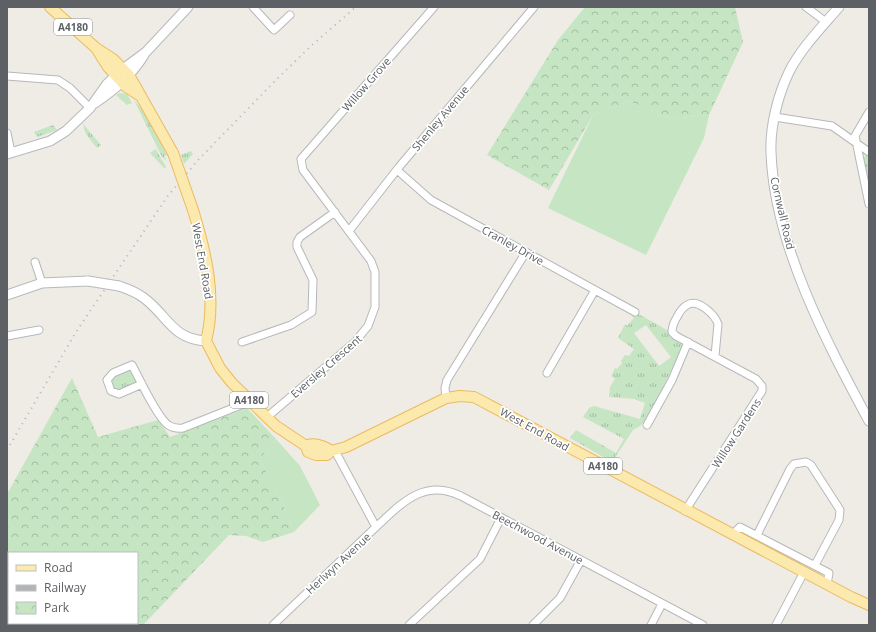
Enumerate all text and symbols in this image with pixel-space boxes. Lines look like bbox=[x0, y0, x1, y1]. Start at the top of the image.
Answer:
road number: A4180 bbox=[54, 19, 92, 35]
street label: Willow Grove bbox=[338, 54, 394, 114]
street label: Shenley Avenue bbox=[408, 82, 472, 154]
street label: Cornwall Road bbox=[767, 175, 799, 251]
street label: West End Road bbox=[189, 222, 217, 300]
street label: Cranley Drive bbox=[479, 222, 547, 268]
street label: Eversley Crescent bbox=[287, 331, 365, 401]
road number: A4180 bbox=[230, 392, 268, 408]
street label: Willow Gardens bbox=[708, 395, 764, 471]
street label: West End Road bbox=[498, 404, 572, 454]
road number: A4180 bbox=[584, 458, 622, 474]
street label: Beechwood Avenue bbox=[490, 507, 586, 567]
street label: Herlwyn Avenue bbox=[302, 529, 374, 597]
legend bbox=[8, 552, 138, 624]
text: Road bbox=[44, 559, 73, 576]
text: Railway bbox=[44, 579, 87, 596]
text: Park bbox=[44, 599, 70, 616]

